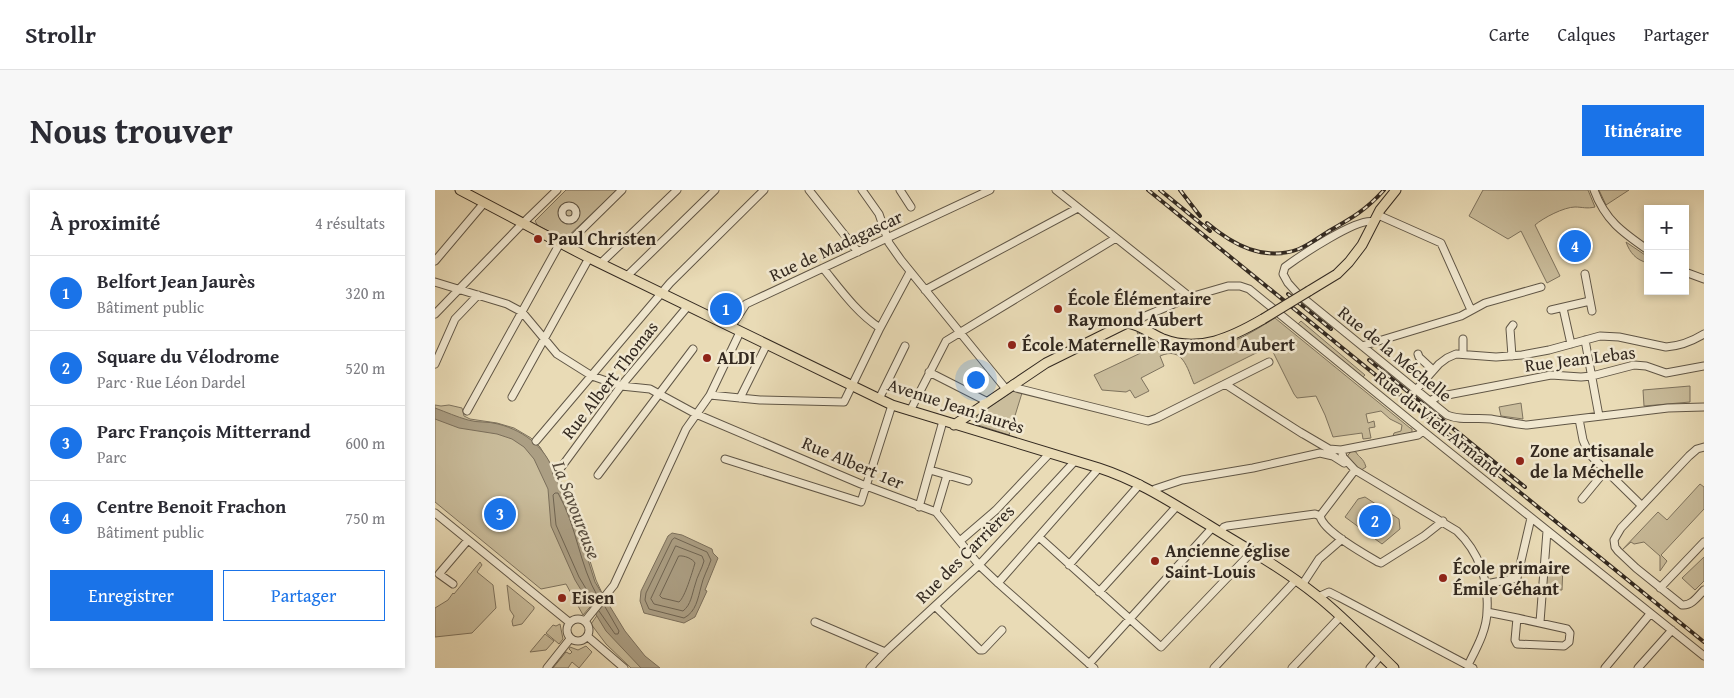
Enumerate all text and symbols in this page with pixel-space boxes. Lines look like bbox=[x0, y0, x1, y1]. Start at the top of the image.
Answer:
text: Strollr bbox=[25, 17, 96, 52]
text: Carte bbox=[1489, 21, 1530, 48]
text: Calques bbox=[1558, 21, 1616, 48]
text: Partager bbox=[1644, 21, 1709, 48]
text: Nous trouver bbox=[30, 105, 233, 156]
button: Itinéraire bbox=[1582, 105, 1704, 156]
street label: Rue de Madagascar bbox=[765, 203, 907, 288]
map controls bbox=[1644, 205, 1689, 295]
button: + bbox=[1644, 205, 1689, 250]
text: À proximité bbox=[50, 207, 160, 238]
text: 4 résultats bbox=[315, 211, 385, 235]
place label: Paul Christen bbox=[548, 225, 657, 252]
pin: 4 bbox=[1559, 227, 1591, 265]
marker: Paul Christen bbox=[532, 233, 544, 245]
button: − bbox=[1644, 250, 1689, 295]
text: Belfort Jean Jaurès bbox=[97, 267, 255, 295]
text: 1 bbox=[62, 281, 70, 305]
text: 320 m bbox=[345, 281, 385, 305]
place label: École Élémentaire Raymond Aubert bbox=[1068, 285, 1211, 333]
pin: 1 bbox=[710, 290, 742, 328]
text: Bâtiment public bbox=[97, 295, 204, 319]
street label: Rue de la Méchelle bbox=[1332, 299, 1458, 408]
marker: École Élémentaire Raymond Aubert bbox=[1052, 303, 1064, 315]
street label: Rue Albert Thomas bbox=[555, 315, 664, 445]
place label: École Maternelle Raymond Aubert bbox=[1022, 331, 1295, 358]
street label: Rue Jean Lebas bbox=[1523, 338, 1637, 379]
marker: École Maternelle Raymond Aubert bbox=[1006, 339, 1018, 351]
text: Square du Vélodrome bbox=[97, 342, 279, 370]
place label: ALDI bbox=[717, 344, 756, 371]
marker: ALDI bbox=[701, 352, 713, 364]
text: 2 bbox=[62, 356, 70, 380]
text: 520 m bbox=[345, 356, 385, 380]
street label: Rue du Vieil Armand bbox=[1369, 364, 1508, 484]
your location bbox=[963, 367, 989, 393]
text: Parc · Rue Léon Dardel bbox=[97, 370, 245, 394]
street label: Avenue Jean Jaurès bbox=[884, 371, 1028, 440]
text: Parc François Mitterrand bbox=[97, 417, 311, 445]
street label: Rue Albert 1er bbox=[798, 429, 909, 496]
text: 3 bbox=[62, 431, 70, 455]
text: 600 m bbox=[345, 431, 385, 455]
place label: Zone artisanale de la Méchelle bbox=[1530, 437, 1654, 485]
text: Parc bbox=[97, 445, 127, 469]
marker: Zone artisanale de la Méchelle bbox=[1514, 455, 1526, 467]
water label: La Savoureuse bbox=[545, 456, 609, 564]
text: Centre Benoit Frachon bbox=[97, 492, 286, 520]
pin: 3 bbox=[484, 495, 516, 533]
street label: Rue des Carrières bbox=[909, 498, 1021, 610]
pin: 2 bbox=[1359, 502, 1391, 540]
text: 4 bbox=[62, 506, 70, 530]
text: 750 m bbox=[345, 506, 385, 530]
text: Bâtiment public bbox=[97, 520, 204, 544]
place label: Ancienne église Saint-Louis bbox=[1165, 537, 1290, 585]
place label: École primaire Émile Géhant bbox=[1453, 554, 1570, 602]
marker: Ancienne église Saint-Louis bbox=[1149, 555, 1161, 567]
button: Enregistrer bbox=[50, 570, 213, 621]
button: Partager bbox=[223, 570, 385, 621]
marker: École primaire Émile Géhant bbox=[1437, 572, 1449, 584]
place label: Eisen bbox=[572, 584, 615, 611]
marker: Eisen bbox=[556, 592, 568, 604]

